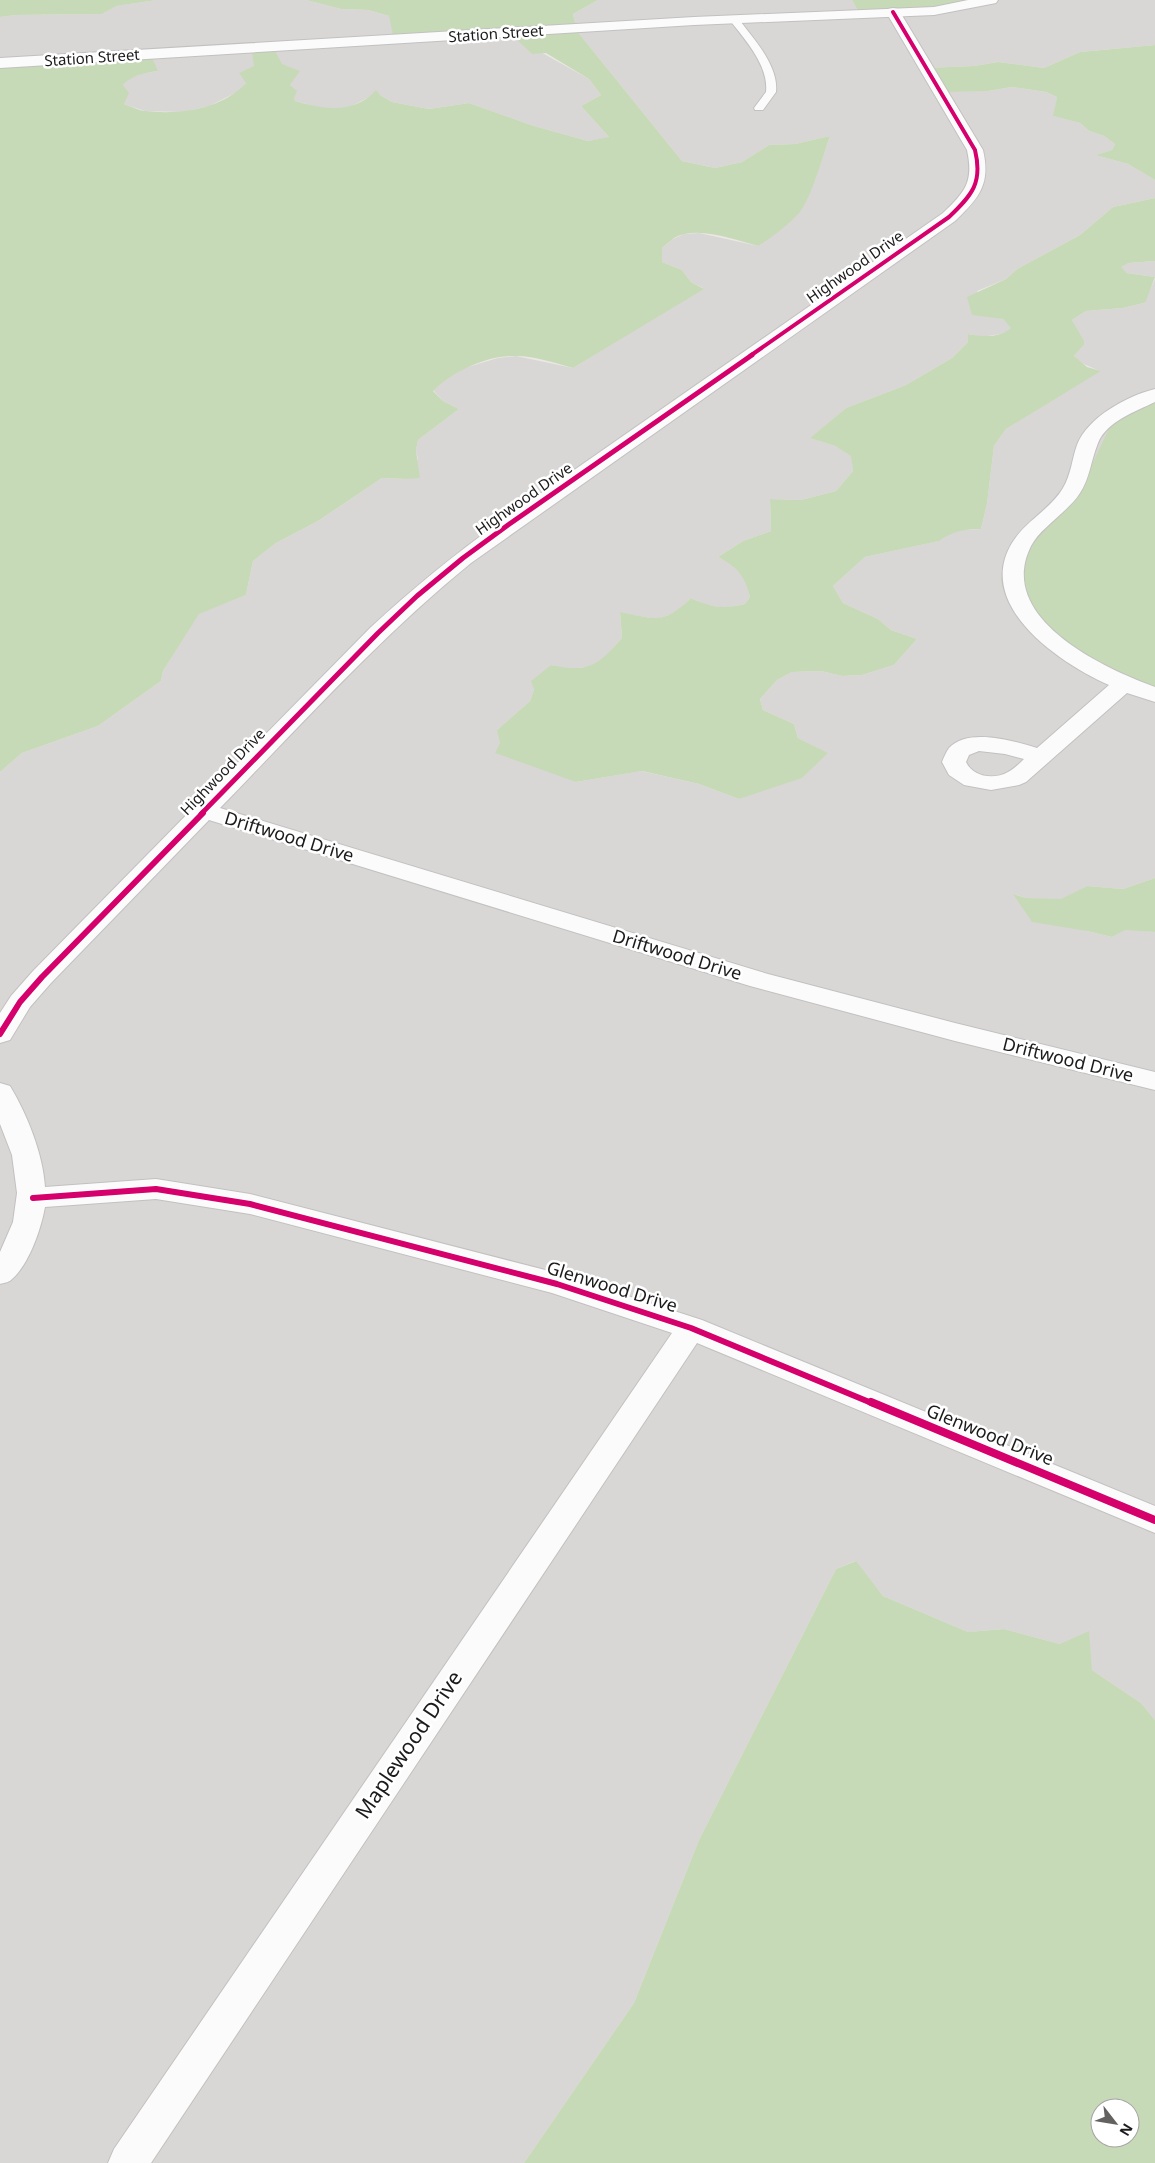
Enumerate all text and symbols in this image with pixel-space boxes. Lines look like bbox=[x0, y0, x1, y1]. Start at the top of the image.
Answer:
street label: Station Street bbox=[448, 20, 545, 46]
street label: Station Street bbox=[44, 44, 141, 70]
street label: Highwood Drive bbox=[802, 225, 907, 307]
street label: Highwood Drive bbox=[471, 457, 576, 539]
street label: Highwood Drive bbox=[176, 723, 269, 819]
street label: Driftwood Drive bbox=[222, 805, 357, 867]
street label: Driftwood Drive bbox=[610, 923, 745, 985]
street label: Driftwood Drive bbox=[1000, 1031, 1136, 1087]
street label: Glenwood Drive bbox=[544, 1255, 680, 1317]
street label: Glenwood Drive bbox=[923, 1398, 1058, 1471]
street label: Maplewood Drive bbox=[348, 1665, 468, 1824]
north arrow bbox=[1090, 2098, 1140, 2148]
text: N bbox=[1115, 2120, 1138, 2140]

